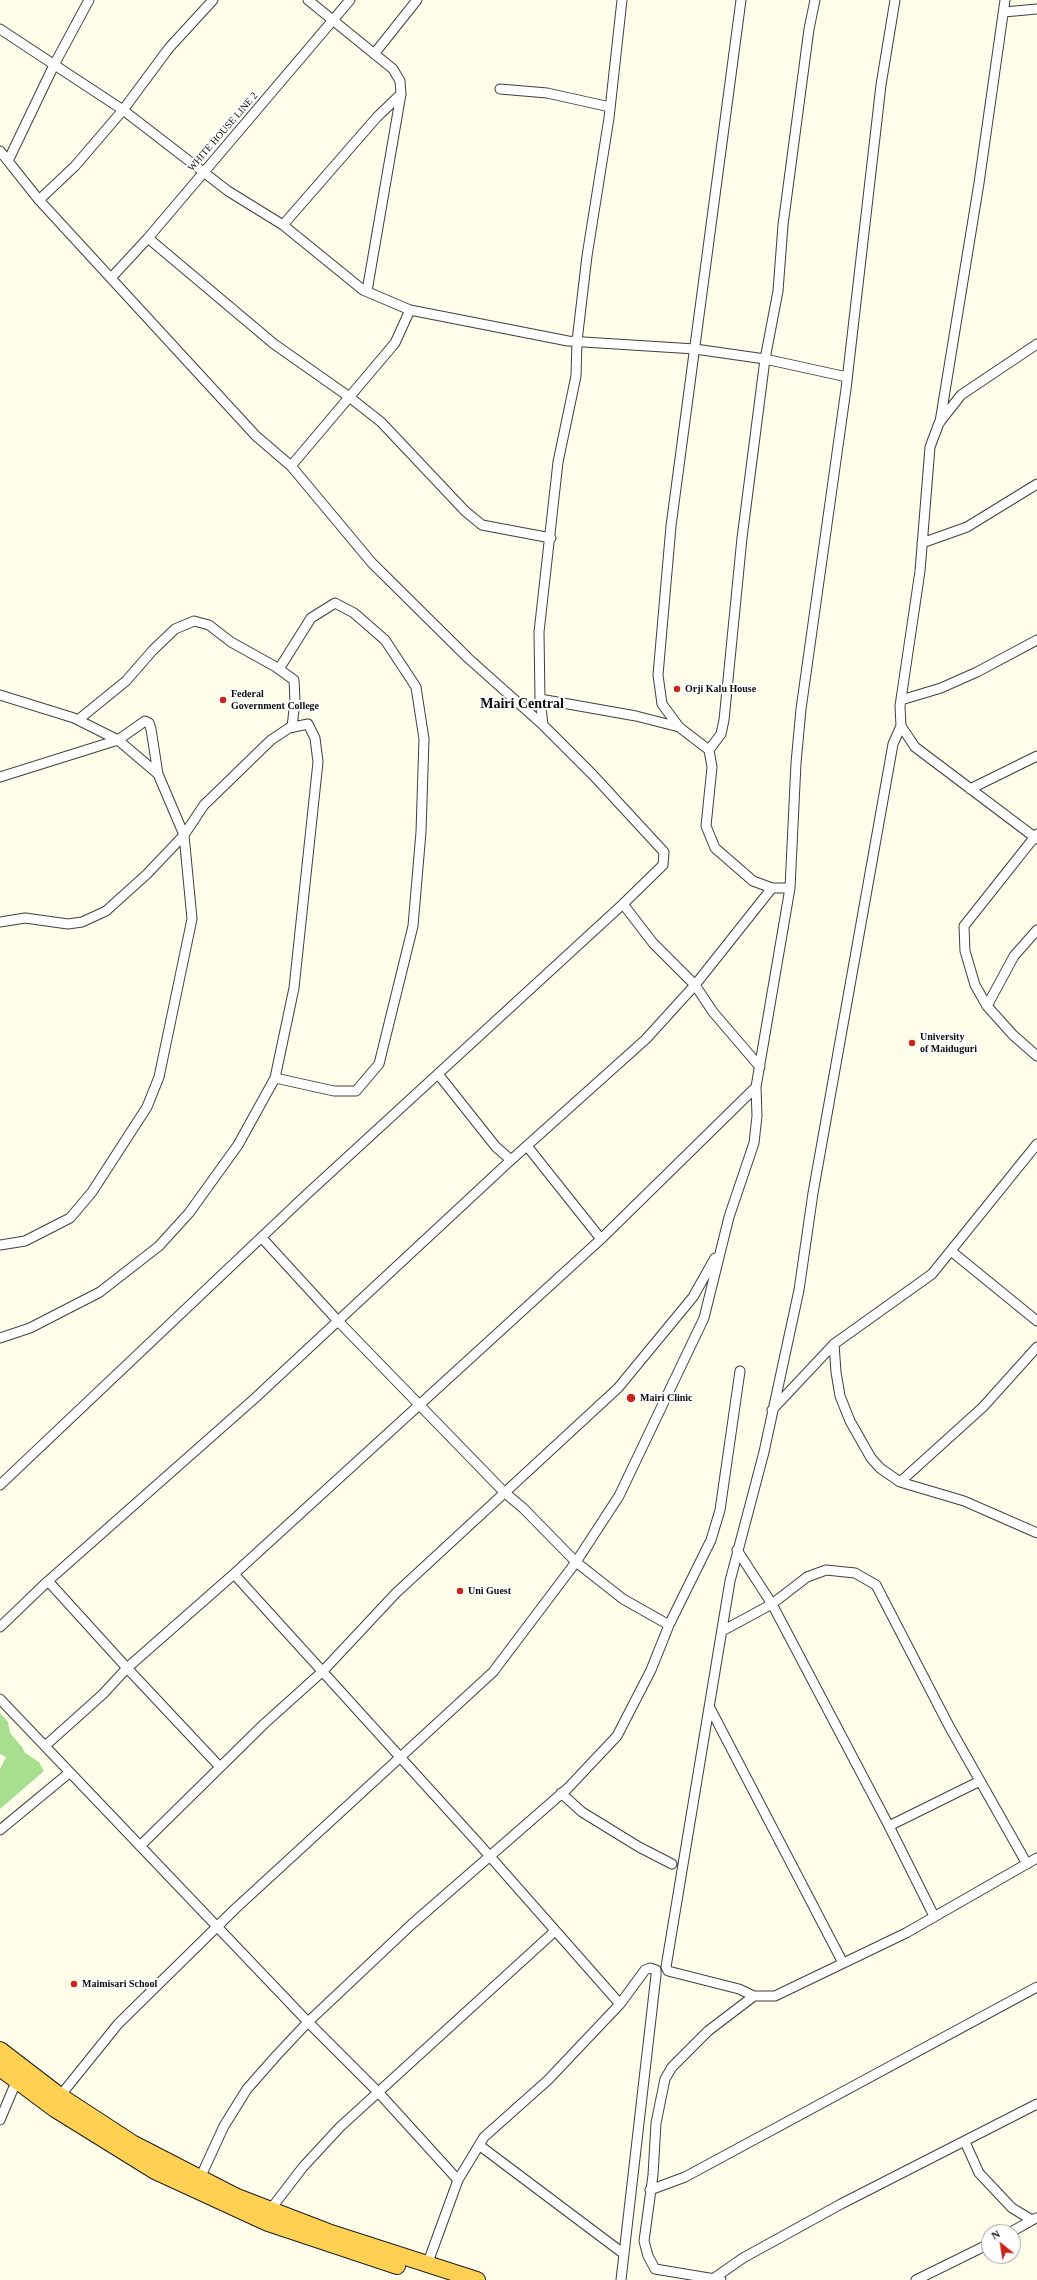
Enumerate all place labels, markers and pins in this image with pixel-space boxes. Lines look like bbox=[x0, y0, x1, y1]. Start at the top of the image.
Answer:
place label: Orji Kalu House bbox=[685, 683, 756, 695]
marker: Orji Kalu House bbox=[672, 684, 682, 694]
place label: Federal Government College bbox=[231, 688, 319, 712]
marker: Federal Government College bbox=[218, 695, 228, 705]
place label: University of Maiduguri bbox=[920, 1031, 977, 1054]
marker: University of Maiduguri bbox=[907, 1038, 917, 1048]
marker: Mairi Clinic bbox=[625, 1392, 637, 1404]
place label: Mairi Clinic bbox=[640, 1392, 692, 1404]
place label: Uni Guest bbox=[468, 1585, 511, 1597]
marker: Uni Guest bbox=[455, 1586, 465, 1596]
place label: Maimisari School bbox=[82, 1978, 157, 1990]
marker: Maimisari School bbox=[69, 1979, 79, 1989]

